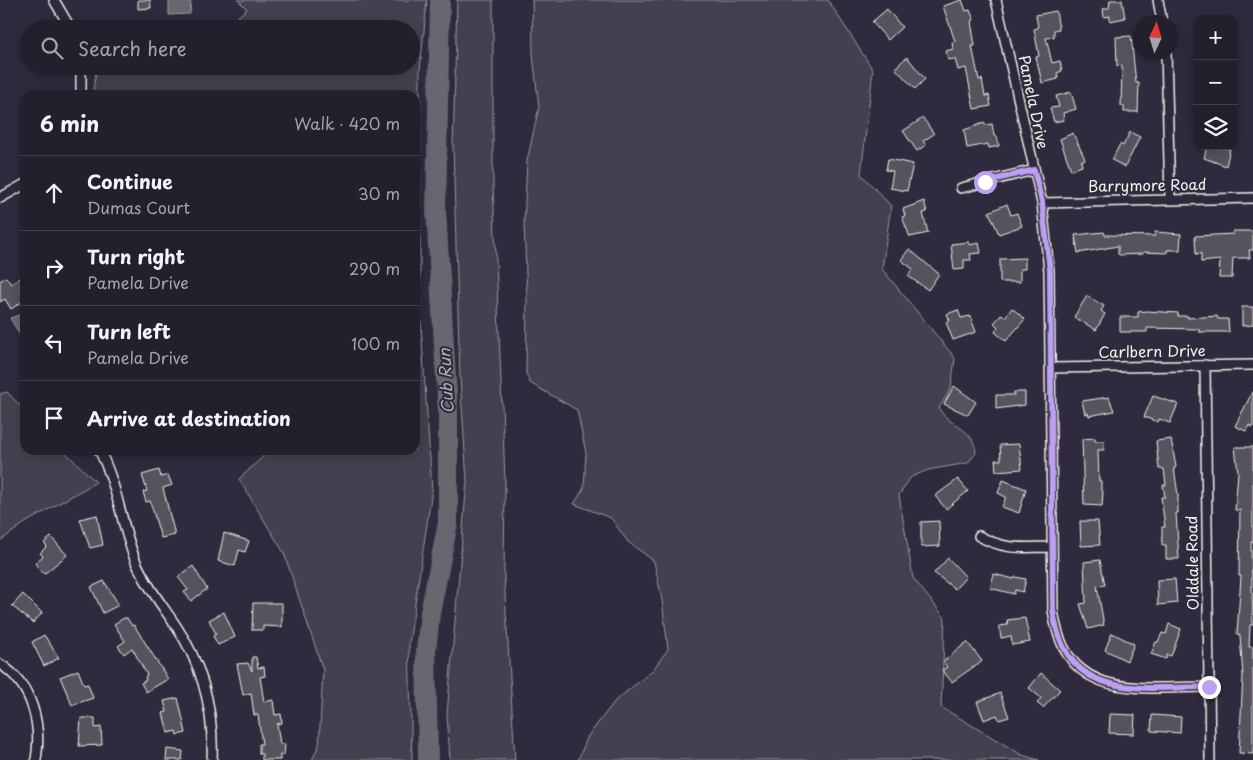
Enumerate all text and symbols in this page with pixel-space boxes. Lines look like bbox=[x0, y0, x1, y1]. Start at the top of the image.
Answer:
north arrow bbox=[1133, 15, 1178, 60]
map controls bbox=[1193, 15, 1238, 150]
button: + bbox=[1193, 15, 1238, 60]
search box bbox=[20, 20, 420, 75]
icon: search bbox=[38, 34, 66, 62]
text: Search here bbox=[78, 34, 187, 62]
street label: Pamela Drive bbox=[1013, 53, 1056, 151]
button: − bbox=[1193, 60, 1238, 105]
button: layers bbox=[1193, 105, 1238, 150]
text: 6 min bbox=[40, 107, 99, 139]
text: Walk · 420 m bbox=[294, 111, 400, 135]
text: Continue bbox=[87, 167, 173, 195]
route start bbox=[974, 171, 997, 194]
street label: Barrymore Road bbox=[1088, 172, 1206, 197]
icon: ahead bbox=[40, 179, 68, 207]
text: 30 m bbox=[358, 181, 400, 205]
text: Dumas Court bbox=[87, 195, 190, 219]
text: Turn right bbox=[87, 242, 185, 270]
icon: right bbox=[40, 254, 68, 282]
text: 290 m bbox=[349, 256, 400, 280]
text: Pamela Drive bbox=[87, 270, 189, 294]
text: Turn left bbox=[87, 317, 171, 345]
icon: left bbox=[40, 329, 68, 357]
text: 100 m bbox=[351, 331, 400, 355]
street label: Carlbern Drive bbox=[1098, 338, 1206, 363]
text: Pamela Drive bbox=[87, 345, 189, 369]
water label: Cub Run bbox=[431, 346, 459, 414]
icon: arrive bbox=[40, 404, 68, 432]
text: Arrive at destination bbox=[87, 404, 291, 432]
street label: Olddale Road bbox=[1179, 515, 1204, 611]
route end bbox=[1198, 676, 1221, 699]

